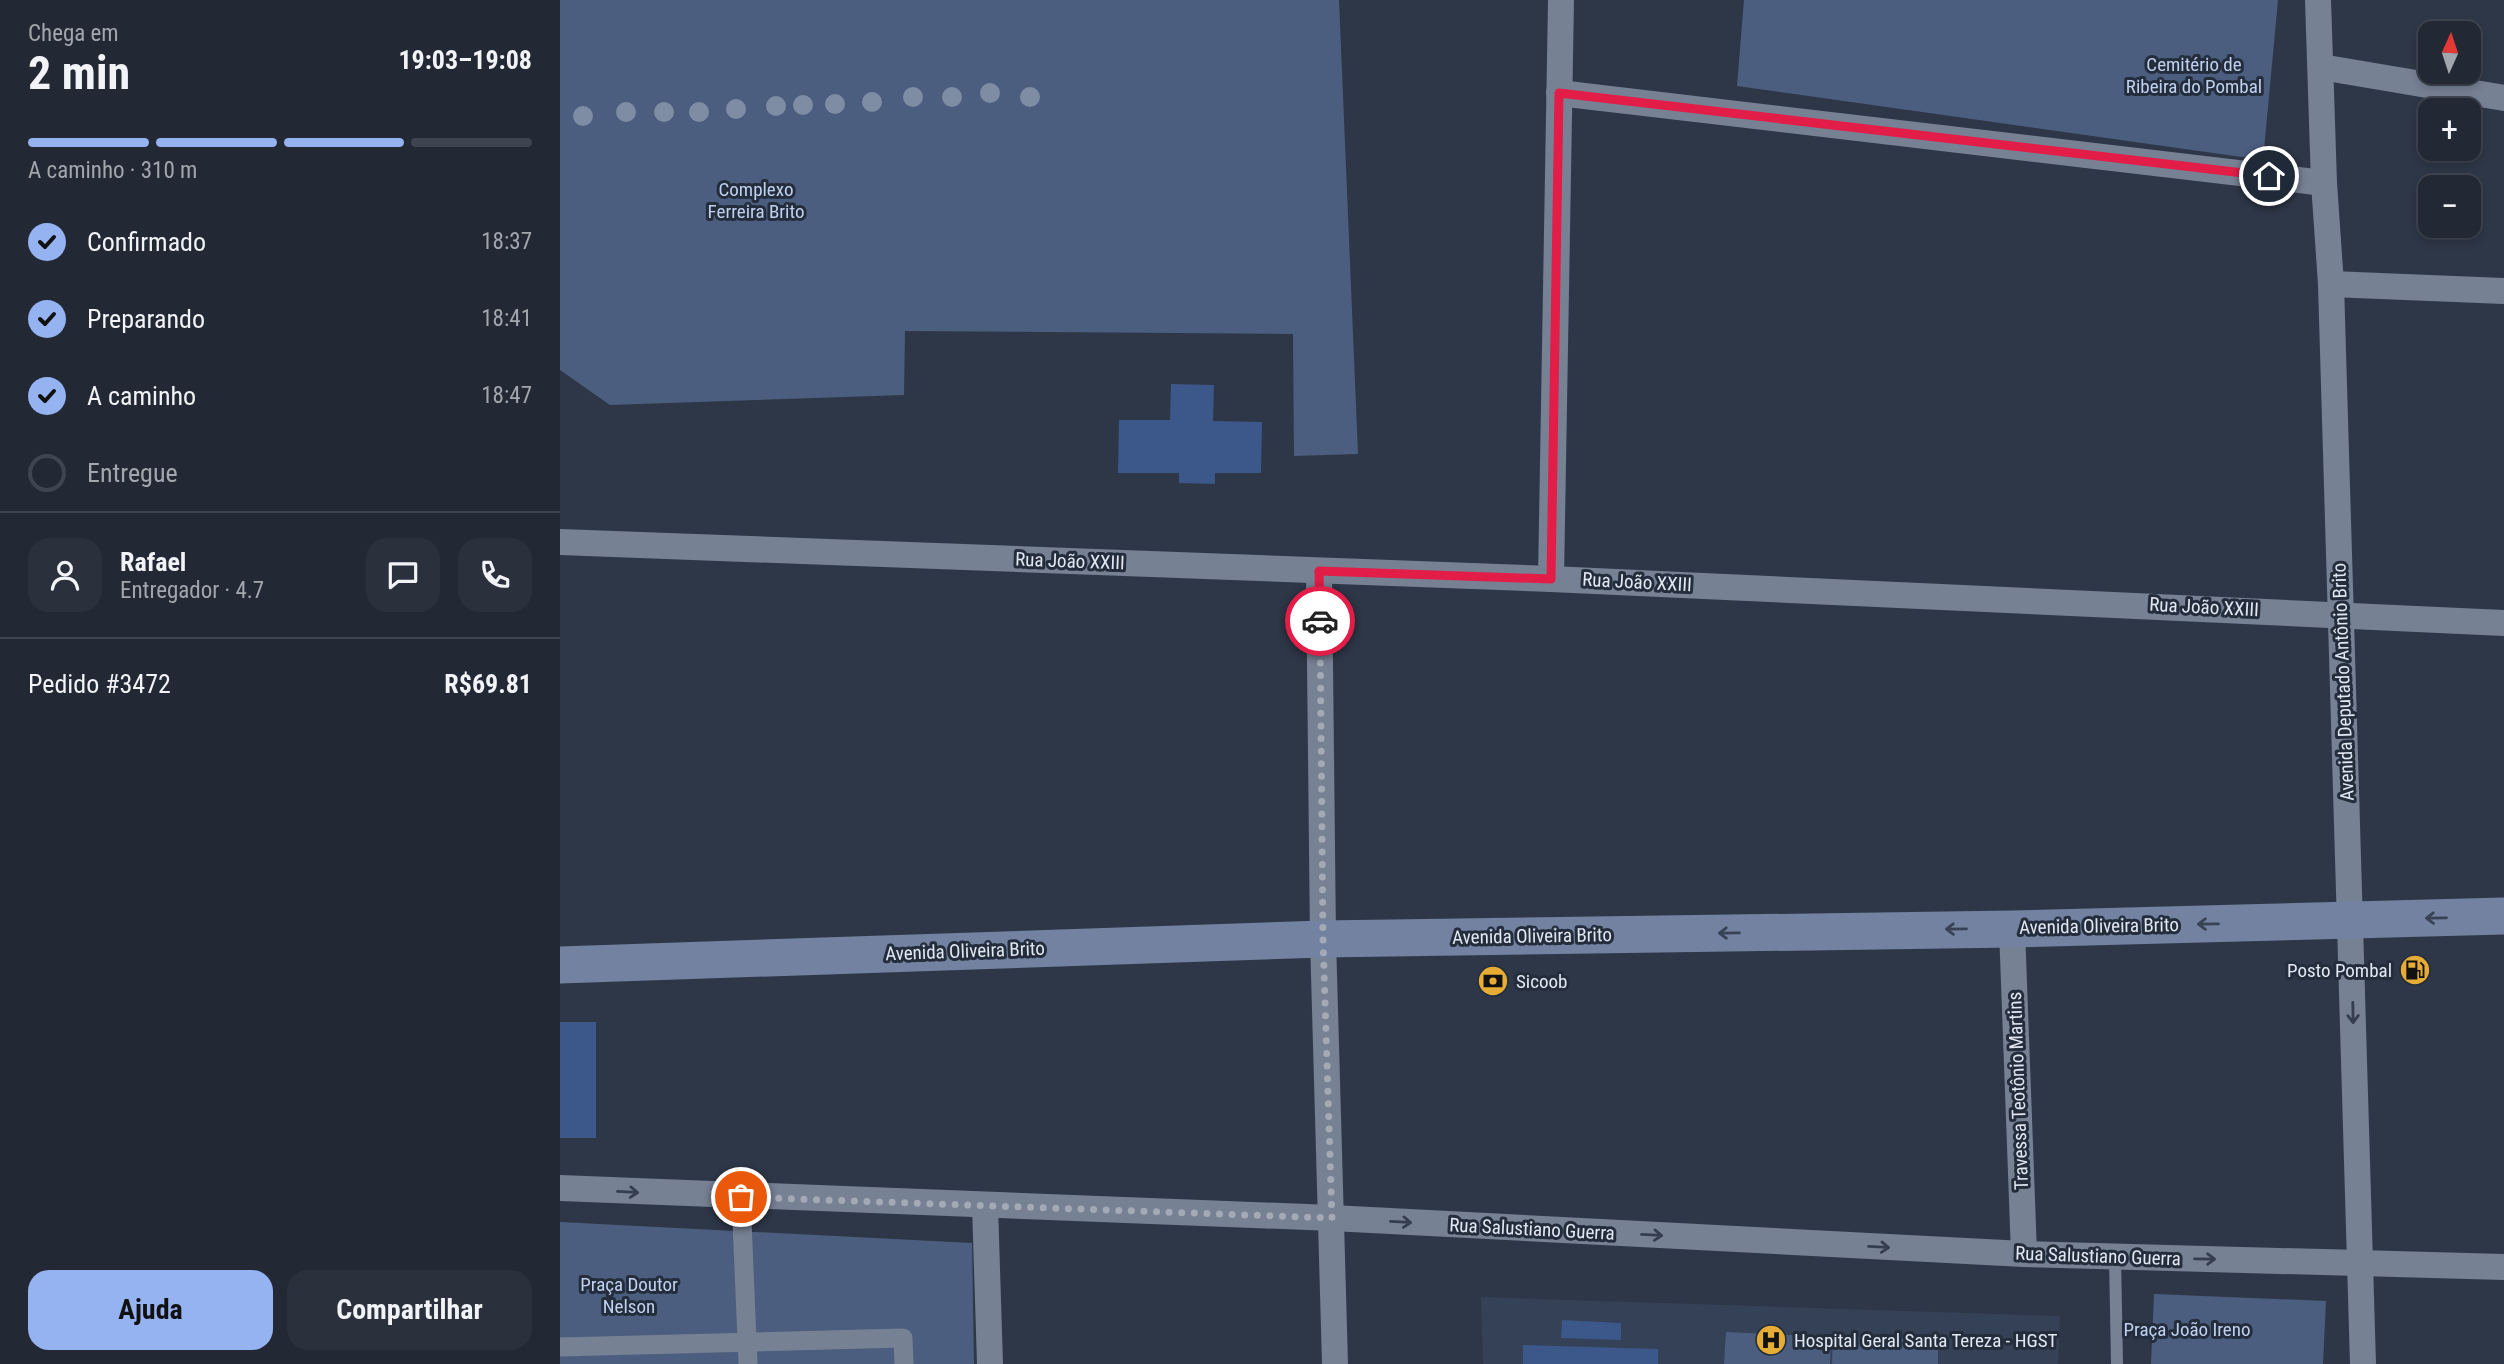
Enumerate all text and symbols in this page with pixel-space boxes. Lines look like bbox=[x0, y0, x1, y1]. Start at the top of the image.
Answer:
text: Chega em bbox=[28, 20, 119, 47]
north arrow bbox=[2418, 21, 2482, 84]
map controls bbox=[2418, 21, 2481, 238]
text: 19:03–19:08 bbox=[398, 45, 532, 75]
text: 2 min bbox=[28, 46, 130, 100]
park label: Cemitério de Ribeira do Pombal bbox=[2126, 53, 2262, 98]
button: + bbox=[2418, 98, 2481, 161]
pin bbox=[2239, 146, 2299, 206]
text: A caminho · 310 m bbox=[28, 157, 197, 184]
icon: home bbox=[2250, 157, 2288, 195]
button: − bbox=[2418, 175, 2481, 238]
park label: Complexo Ferreira Brito bbox=[708, 178, 804, 223]
icon: check bbox=[28, 223, 66, 261]
text: Confirmado bbox=[87, 227, 206, 257]
text: 18:37 bbox=[481, 228, 532, 255]
icon: check bbox=[28, 300, 66, 338]
text: Preparando bbox=[87, 304, 205, 334]
text: 18:41 bbox=[481, 305, 532, 332]
icon: check bbox=[28, 377, 66, 415]
text: A caminho bbox=[87, 381, 196, 411]
text: 18:47 bbox=[481, 382, 532, 409]
text: Entregue bbox=[87, 458, 178, 488]
button: person bbox=[28, 538, 102, 612]
button: chat bbox=[366, 538, 440, 612]
button: phone bbox=[458, 538, 532, 612]
text: Rafael bbox=[120, 547, 186, 577]
street label: Rua João XXIII bbox=[1015, 548, 1125, 574]
street label: Avenida Deputado Antônio Brito bbox=[2327, 563, 2359, 801]
street label: Rua João XXIII bbox=[1582, 568, 1692, 596]
text: Entregador · 4.7 bbox=[120, 577, 264, 604]
courier bbox=[1285, 586, 1355, 656]
street label: Rua João XXIII bbox=[2149, 593, 2259, 621]
icon: car bbox=[1301, 602, 1339, 640]
text: Pedido #3472 bbox=[28, 669, 171, 699]
text: R$69.81 bbox=[444, 669, 532, 699]
one-way arrow bbox=[2425, 911, 2448, 925]
street label: Avenida Oliveira Brito bbox=[2019, 913, 2179, 939]
one-way arrow bbox=[2197, 917, 2220, 930]
street label: Avenida Oliveira Brito bbox=[1452, 923, 1612, 949]
one-way arrow bbox=[1945, 923, 1968, 936]
one-way arrow bbox=[1718, 926, 1741, 940]
street label: Avenida Oliveira Brito bbox=[885, 937, 1045, 965]
fuel station icon: Posto Pombal bbox=[2398, 953, 2432, 987]
place label: Posto Pombal bbox=[2287, 959, 2392, 982]
bank icon: Sicoob bbox=[1476, 964, 1510, 998]
place label: Sicoob bbox=[1516, 970, 1567, 993]
street label: Travessa Teotônio Martins bbox=[2003, 992, 2033, 1190]
one-way arrow bbox=[2347, 1001, 2360, 1024]
pin bbox=[711, 1167, 771, 1227]
icon: bag bbox=[722, 1178, 760, 1216]
one-way arrow bbox=[616, 1185, 639, 1198]
street label: Rua Salustiano Guerra bbox=[1449, 1213, 1615, 1245]
one-way arrow bbox=[1389, 1215, 1412, 1228]
one-way arrow bbox=[1641, 1228, 1664, 1241]
one-way arrow bbox=[1868, 1240, 1891, 1253]
street label: Rua Salustiano Guerra bbox=[2015, 1242, 2181, 1270]
one-way arrow bbox=[2193, 1252, 2216, 1265]
button: Ajuda bbox=[28, 1270, 273, 1350]
button: Compartilhar bbox=[287, 1270, 532, 1350]
park label: Praça Doutor Nelson bbox=[580, 1273, 678, 1318]
park label: Praça João Ireno bbox=[2123, 1318, 2251, 1341]
hospital icon: Hospital Geral Santa Tereza - HGST bbox=[1754, 1323, 1788, 1357]
place label: Hospital Geral Santa Tereza - HGST bbox=[1794, 1329, 2058, 1352]

